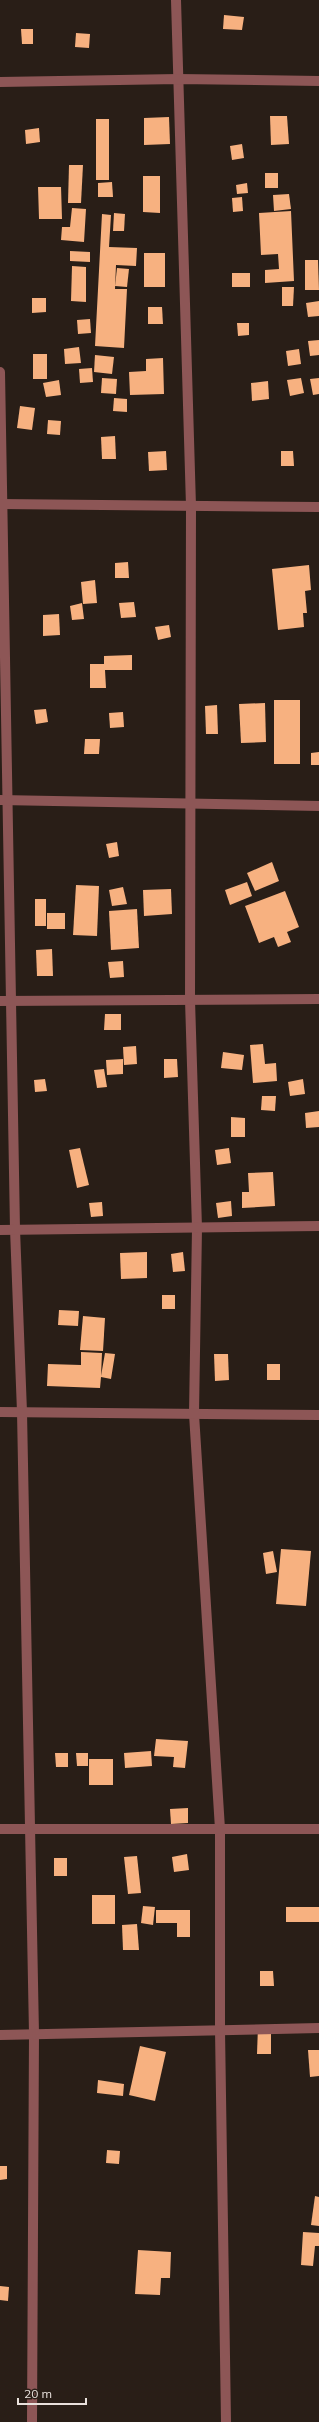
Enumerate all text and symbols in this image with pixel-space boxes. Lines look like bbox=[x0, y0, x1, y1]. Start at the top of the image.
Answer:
scale bar bbox=[18, 2380, 86, 2406]
text: 20 m bbox=[24, 2386, 52, 2401]

